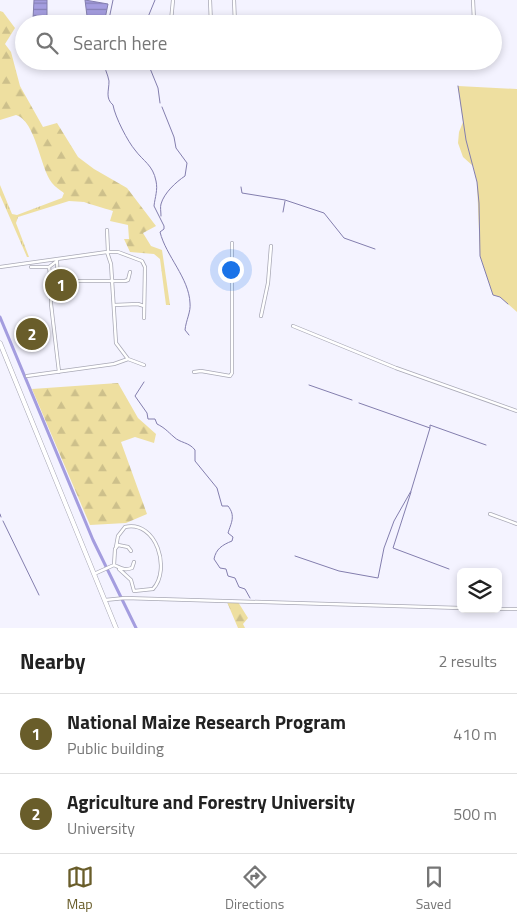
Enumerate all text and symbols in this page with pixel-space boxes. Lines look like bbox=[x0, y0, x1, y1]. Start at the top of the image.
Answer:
search box bbox=[15, 15, 502, 70]
text: Search here bbox=[73, 28, 167, 57]
icon: search bbox=[33, 29, 61, 57]
your location bbox=[218, 257, 244, 283]
pin: 1 bbox=[45, 266, 77, 304]
pin: 2 bbox=[16, 315, 48, 353]
map controls bbox=[457, 568, 502, 613]
button: layers bbox=[457, 568, 502, 613]
text: Nearby bbox=[20, 645, 85, 677]
text: 2 results bbox=[438, 649, 497, 673]
text: National Maize Research Program bbox=[67, 707, 346, 736]
text: 1 bbox=[32, 722, 40, 746]
text: 410 m bbox=[453, 722, 497, 746]
text: Public building bbox=[67, 736, 164, 760]
text: Agriculture and Forestry University bbox=[67, 787, 355, 816]
text: 2 bbox=[32, 802, 40, 826]
text: 500 m bbox=[453, 802, 497, 826]
text: University bbox=[67, 816, 135, 840]
tab: Map bbox=[66, 863, 94, 914]
tab: Directions bbox=[225, 863, 284, 914]
tab: Saved bbox=[416, 863, 451, 914]

